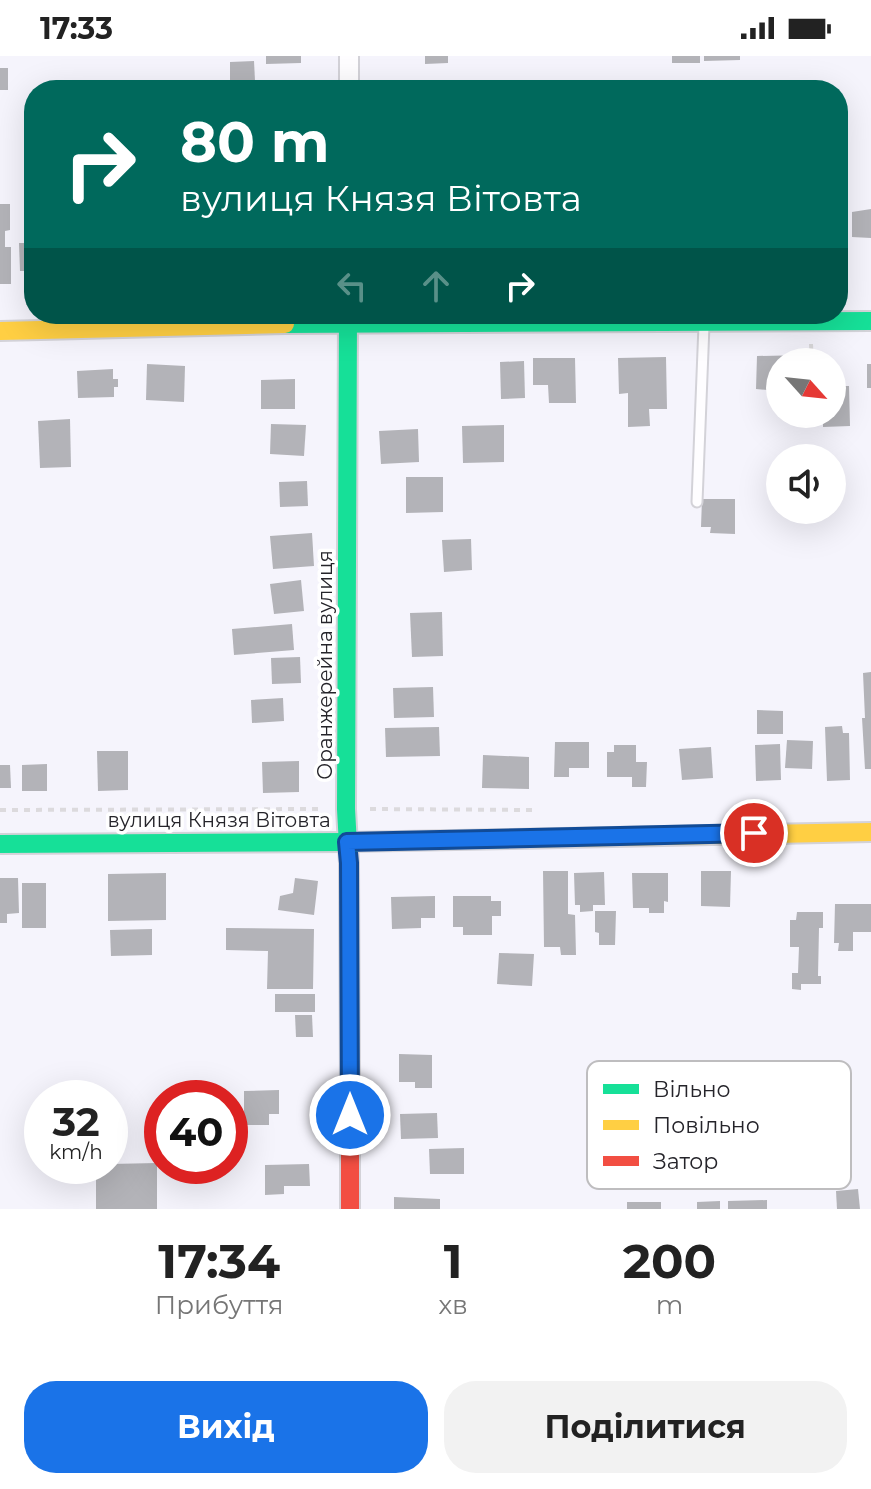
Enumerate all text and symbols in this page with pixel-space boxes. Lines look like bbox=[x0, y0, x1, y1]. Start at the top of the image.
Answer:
text: 17:33 bbox=[40, 10, 113, 47]
text: 80 m bbox=[180, 108, 330, 176]
icon: right bbox=[48, 112, 152, 216]
text: вулиця Князя Вітовта bbox=[180, 176, 582, 220]
icon: left bbox=[330, 264, 374, 308]
icon: ahead bbox=[414, 264, 458, 308]
icon: right bbox=[498, 264, 542, 308]
north arrow bbox=[766, 348, 846, 428]
map controls bbox=[766, 348, 846, 524]
button: sound bbox=[766, 444, 846, 524]
street label: Оранжерейна вулиця bbox=[313, 550, 337, 780]
pin bbox=[720, 799, 788, 867]
street label: вулиця Князя Вітовта bbox=[107, 808, 331, 832]
icon: arrive bbox=[732, 811, 776, 855]
legend bbox=[587, 1061, 851, 1189]
position arrow bbox=[308, 1073, 392, 1157]
text: Вільно bbox=[653, 1076, 731, 1103]
speed limit sign: 40 bbox=[144, 1080, 248, 1184]
text: 32 bbox=[52, 1097, 100, 1146]
text: Повільно bbox=[653, 1112, 760, 1139]
text: km/h bbox=[49, 1140, 103, 1164]
text: Затор bbox=[653, 1148, 718, 1175]
text: 17:34 bbox=[158, 1232, 280, 1290]
text: 1 bbox=[444, 1232, 463, 1290]
text: 200 bbox=[623, 1232, 716, 1290]
text: Прибуття bbox=[155, 1289, 284, 1321]
text: хв bbox=[438, 1289, 468, 1321]
text: m bbox=[656, 1289, 683, 1321]
button: Вихід bbox=[24, 1381, 428, 1473]
button: Поділитися bbox=[444, 1381, 847, 1473]

